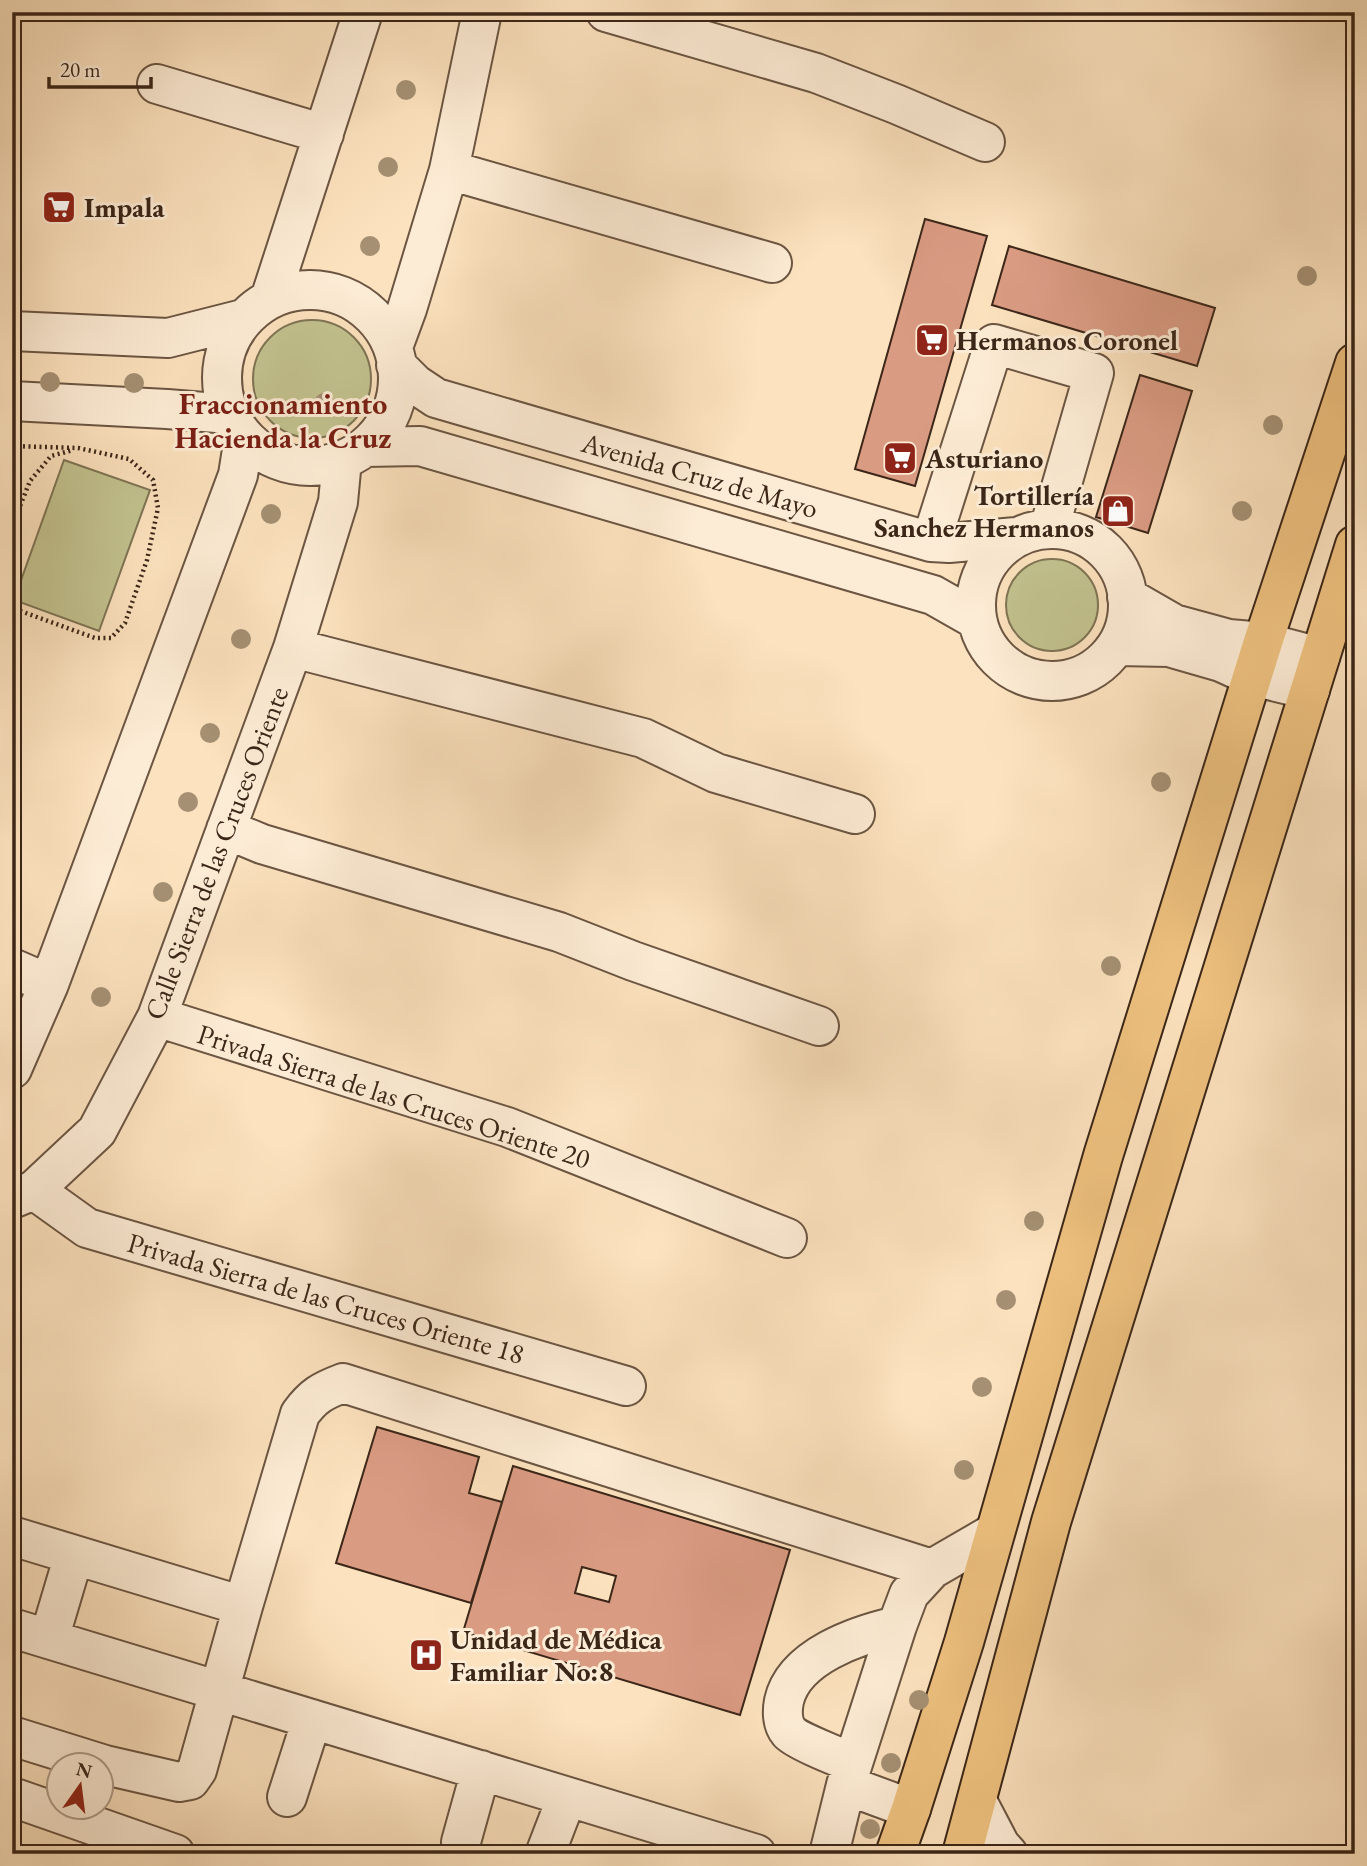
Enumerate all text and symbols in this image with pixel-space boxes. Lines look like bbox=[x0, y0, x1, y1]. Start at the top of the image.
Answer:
scale bar bbox=[49, 46, 150, 90]
text: 20 m bbox=[60, 56, 101, 83]
supermarket icon: Impala bbox=[40, 188, 78, 226]
place label: Impala bbox=[84, 189, 165, 225]
supermarket icon: Hermanos Coronel bbox=[913, 321, 951, 359]
place label: Hermanos Coronel bbox=[956, 322, 1178, 358]
district label: Fraccionamiento Hacienda la Cruz bbox=[175, 384, 391, 457]
street label: Avenida Cruz de Mayo bbox=[577, 424, 822, 526]
supermarket icon: Asturiano bbox=[881, 439, 919, 477]
place label: Asturiano bbox=[924, 440, 1043, 476]
place label: Tortillería Sanchez Hermanos bbox=[874, 477, 1095, 545]
shop icon: Tortillería Sanchez Hermanos bbox=[1099, 492, 1137, 530]
street label: Calle Sierra de las Cruces Oriente bbox=[136, 681, 296, 1025]
street label: Privada Sierra de las Cruces Oriente 20 bbox=[193, 1015, 595, 1177]
street label: Privada Sierra de las Cruces Oriente 18 bbox=[123, 1224, 529, 1372]
place label: Unidad de Médica Familiar No:8 bbox=[450, 1621, 662, 1689]
hospital icon: Unidad de Médica Familiar No:8 bbox=[407, 1636, 445, 1674]
north arrow bbox=[46, 1750, 116, 1820]
text: N bbox=[74, 1756, 95, 1784]

